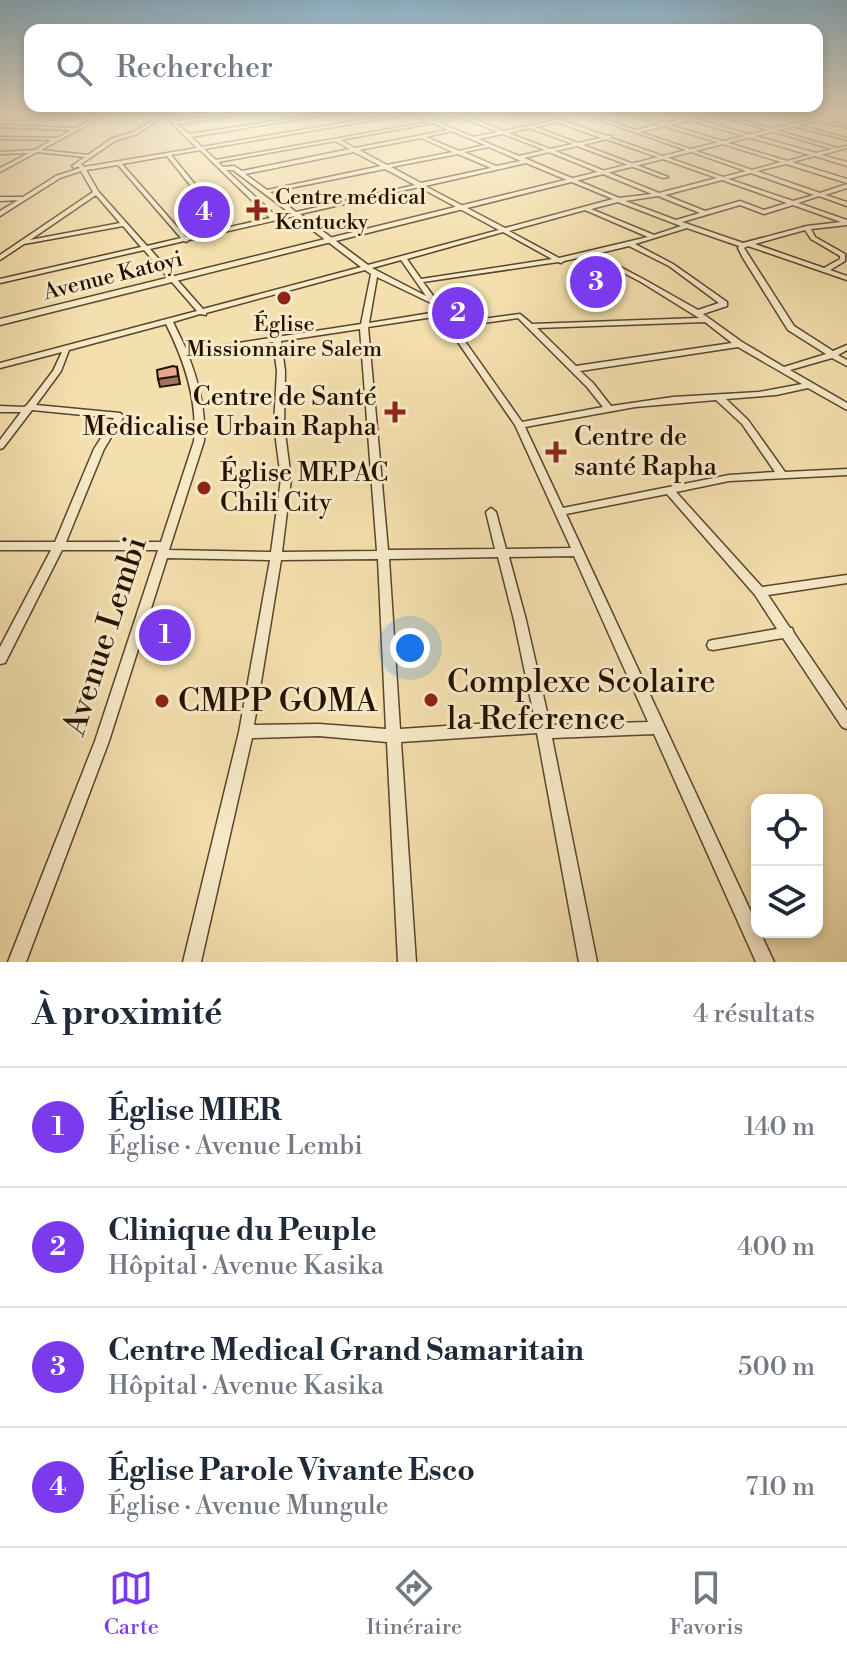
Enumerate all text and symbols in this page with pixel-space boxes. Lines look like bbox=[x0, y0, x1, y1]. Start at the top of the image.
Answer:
search box bbox=[24, 24, 823, 112]
icon: search bbox=[52, 46, 96, 90]
text: Rechercher bbox=[116, 49, 273, 87]
pin: 4 bbox=[178, 182, 230, 242]
place label: Centre médical Kentucky bbox=[275, 184, 426, 236]
marker: Centre médical Kentucky bbox=[246, 199, 268, 221]
street label: Avenue Katoyi bbox=[40, 246, 185, 307]
pin: 3 bbox=[570, 252, 622, 312]
pin: 2 bbox=[432, 283, 484, 343]
marker: Église Missionnaire Salem bbox=[275, 289, 293, 307]
place label: Église Missionnaire Salem bbox=[186, 310, 382, 363]
place label: Centre de Santé Medicalise Urbain Rapha bbox=[83, 381, 378, 443]
marker: Centre de Santé Medicalise Urbain Rapha bbox=[384, 401, 406, 423]
place label: Centre de santé Rapha bbox=[574, 421, 718, 483]
marker: Centre de santé Rapha bbox=[545, 441, 567, 463]
place label: Église MEPAC Chili City bbox=[220, 455, 388, 519]
marker: Église MEPAC Chili City bbox=[195, 479, 213, 497]
street label: Avenue Lembi bbox=[54, 532, 156, 741]
pin: 1 bbox=[139, 605, 191, 665]
your location bbox=[390, 628, 430, 668]
place label: Complexe Scolaire la Reference bbox=[447, 662, 716, 739]
place label: CMPP GOMA bbox=[178, 681, 379, 721]
marker: Complexe Scolaire la Reference bbox=[422, 691, 440, 709]
marker: CMPP GOMA bbox=[153, 692, 171, 710]
map controls bbox=[751, 794, 823, 938]
button: locate bbox=[751, 794, 823, 866]
button: layers bbox=[751, 866, 823, 938]
text: À proximité bbox=[32, 993, 222, 1035]
text: 4 résultats bbox=[693, 998, 815, 1030]
text: Église MIER bbox=[108, 1092, 282, 1130]
text: 1 bbox=[52, 1111, 64, 1143]
text: 140 m bbox=[744, 1111, 815, 1143]
text: Église · Avenue Lembi bbox=[108, 1130, 363, 1162]
text: Clinique du Peuple bbox=[108, 1212, 377, 1250]
text: 2 bbox=[50, 1231, 66, 1263]
text: 400 m bbox=[737, 1231, 815, 1263]
text: Hôpital · Avenue Kasika bbox=[108, 1250, 384, 1282]
text: Centre Medical Grand Samaritain bbox=[108, 1332, 584, 1370]
text: 3 bbox=[50, 1351, 66, 1383]
text: 500 m bbox=[738, 1351, 815, 1383]
text: Hôpital · Avenue Kasika bbox=[108, 1370, 384, 1402]
text: Église Parole Vivante Esco bbox=[108, 1452, 475, 1490]
text: 4 bbox=[49, 1471, 67, 1503]
text: 710 m bbox=[745, 1471, 815, 1503]
text: Église · Avenue Mungule bbox=[108, 1490, 389, 1522]
tab: Carte bbox=[104, 1566, 159, 1641]
tab: Itinéraire bbox=[366, 1566, 462, 1641]
tab: Favoris bbox=[670, 1566, 743, 1641]

